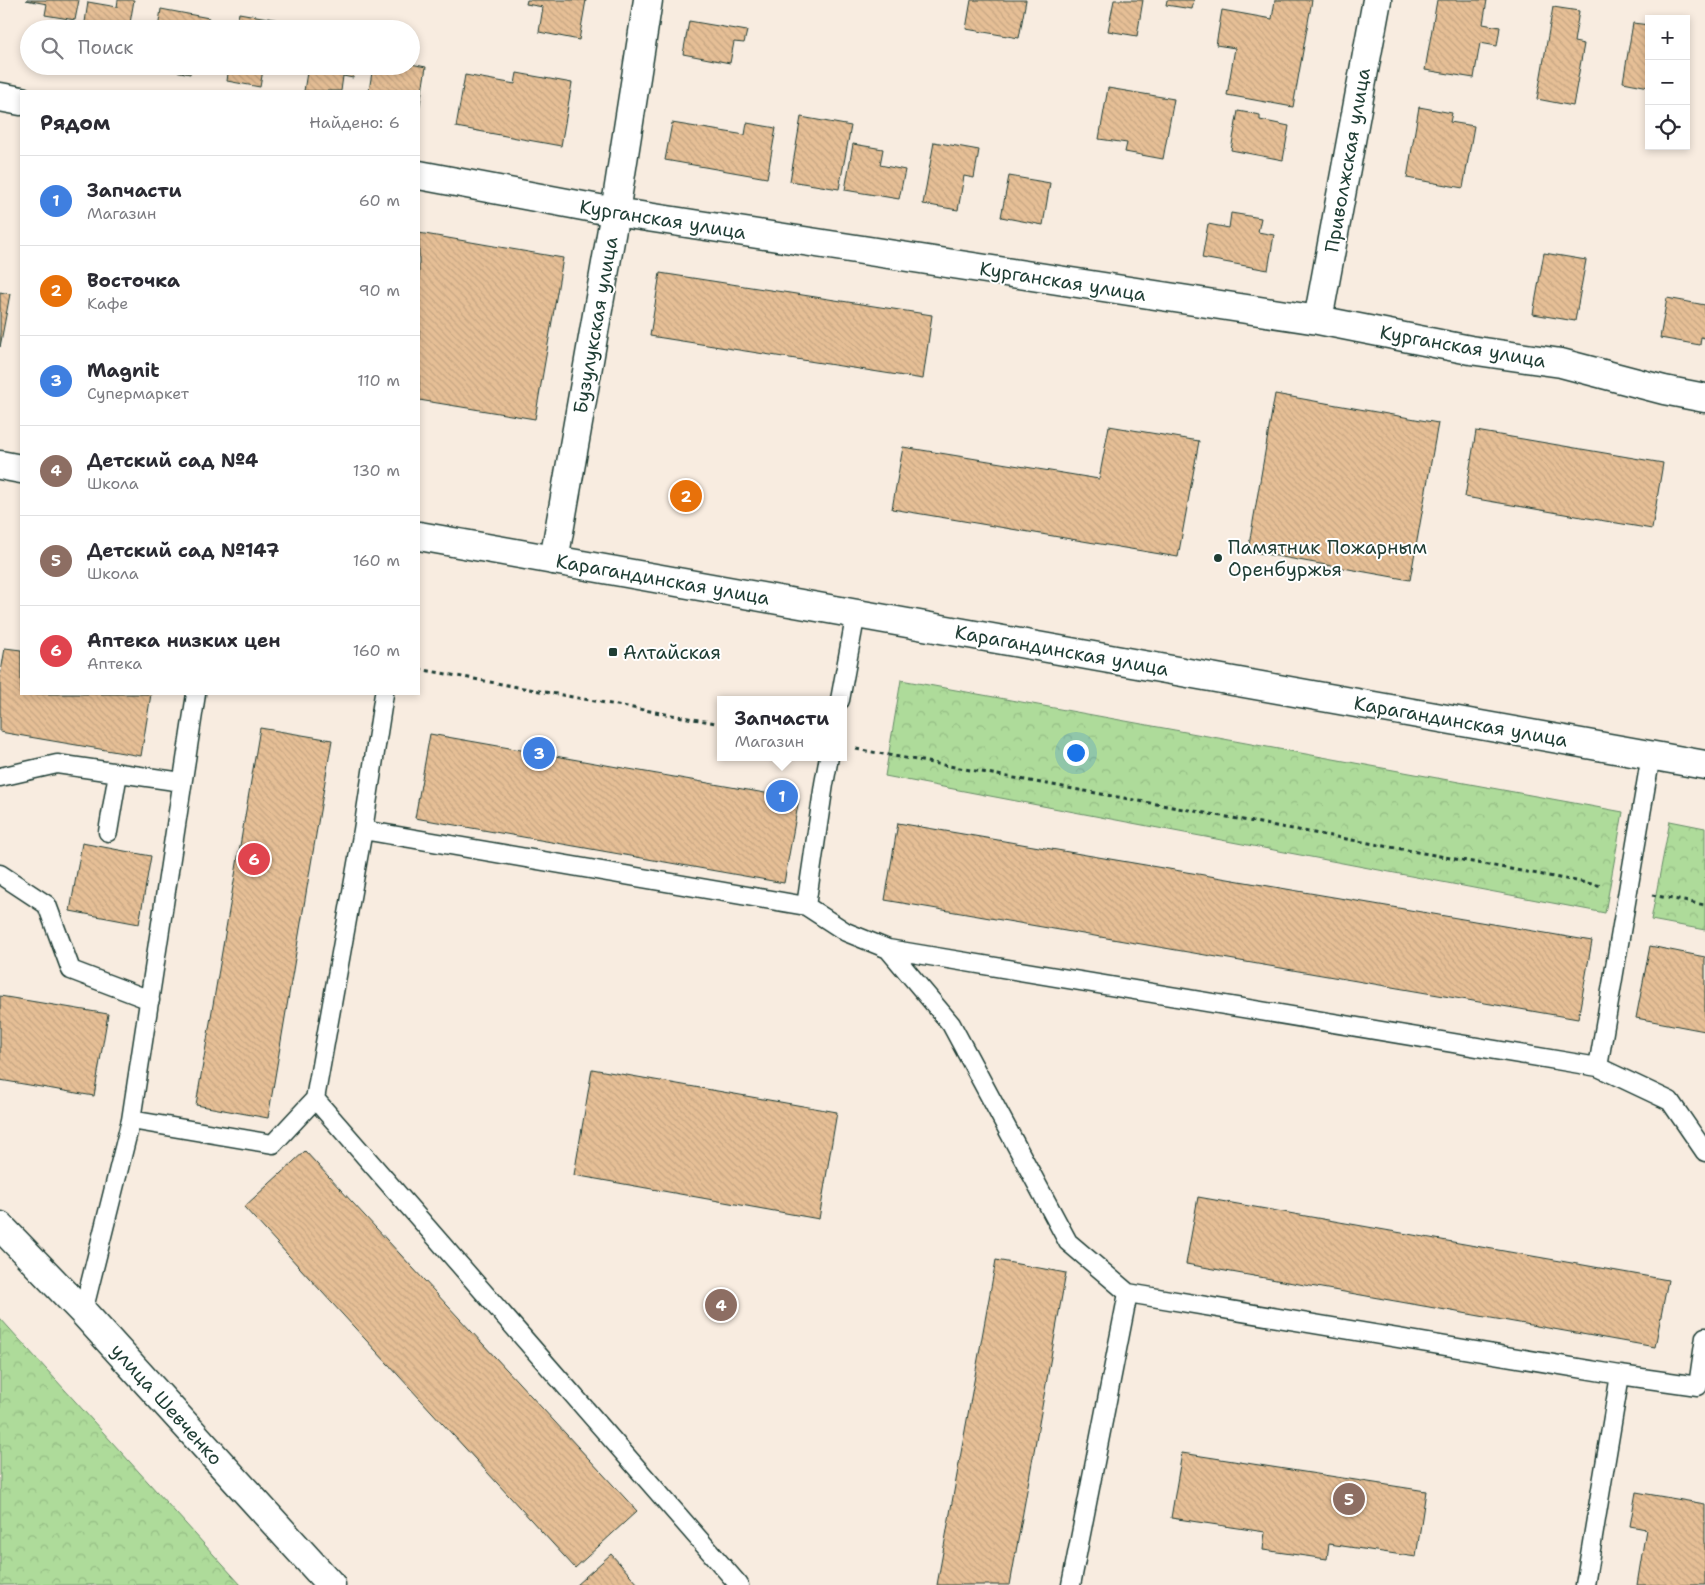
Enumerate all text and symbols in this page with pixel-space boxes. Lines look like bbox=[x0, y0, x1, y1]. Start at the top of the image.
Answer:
map controls bbox=[1645, 15, 1690, 150]
button: + bbox=[1645, 15, 1690, 60]
search box bbox=[20, 20, 420, 75]
icon: search bbox=[38, 34, 66, 62]
text: Поиск bbox=[78, 35, 133, 60]
button: − bbox=[1645, 60, 1690, 105]
street label: Приволжская улица bbox=[1319, 66, 1376, 254]
button: locate bbox=[1645, 105, 1690, 150]
text: Рядом bbox=[40, 109, 110, 137]
text: Найдено: 6 bbox=[309, 112, 400, 133]
text: Запчасти bbox=[87, 178, 182, 203]
text: 1 bbox=[52, 190, 60, 211]
text: 60 m bbox=[359, 190, 400, 211]
street label: Курганская улица bbox=[578, 194, 748, 245]
text: Магазин bbox=[87, 203, 156, 224]
street label: Бузулукская улица bbox=[568, 234, 623, 416]
street label: Курганская улица bbox=[978, 256, 1148, 307]
text: Восточка bbox=[87, 268, 180, 293]
text: 2 bbox=[50, 280, 62, 301]
text: 90 m bbox=[359, 280, 400, 301]
text: Кафе bbox=[87, 293, 128, 314]
street label: Курганская улица bbox=[1378, 320, 1548, 373]
text: Magnit bbox=[87, 358, 159, 383]
text: 3 bbox=[50, 370, 62, 391]
text: 110 m bbox=[357, 370, 400, 391]
text: Супермаркет bbox=[87, 383, 189, 404]
text: Детский сад №4 bbox=[87, 448, 258, 473]
text: 4 bbox=[50, 460, 62, 481]
text: 130 m bbox=[353, 460, 400, 481]
text: Школа bbox=[87, 473, 139, 494]
pin: 2 bbox=[670, 477, 702, 515]
place label: Памятник Пожарным Оренбуржья bbox=[1228, 535, 1427, 582]
text: Детский сад №147 bbox=[87, 538, 279, 563]
street label: Карагандинская улица bbox=[554, 548, 772, 611]
text: 5 bbox=[51, 550, 61, 571]
text: 160 m bbox=[353, 550, 400, 571]
marker: Памятник Пожарным Оренбуржья bbox=[1212, 552, 1224, 564]
text: Школа bbox=[87, 563, 139, 584]
street label: Карагандинская улица bbox=[953, 619, 1171, 682]
text: Аптека низких цен bbox=[87, 628, 281, 653]
text: 6 bbox=[50, 640, 62, 661]
text: 160 m bbox=[353, 640, 400, 661]
place label: Алтайская bbox=[623, 640, 721, 665]
marker: Алтайская bbox=[607, 646, 619, 658]
text: Аптека bbox=[87, 653, 142, 674]
street label: Карагандинская улица bbox=[1352, 690, 1570, 753]
popup bbox=[717, 696, 847, 761]
text: Запчасти bbox=[735, 706, 829, 731]
text: Магазин bbox=[735, 731, 804, 752]
pin: 3 bbox=[523, 734, 555, 772]
your location bbox=[1063, 740, 1089, 766]
pin: 1 bbox=[766, 777, 798, 815]
pin: 6 bbox=[238, 840, 270, 878]
pin: 4 bbox=[705, 1286, 737, 1324]
street label: улица Шевченко bbox=[105, 1338, 228, 1471]
pin: 5 bbox=[1333, 1480, 1365, 1518]

